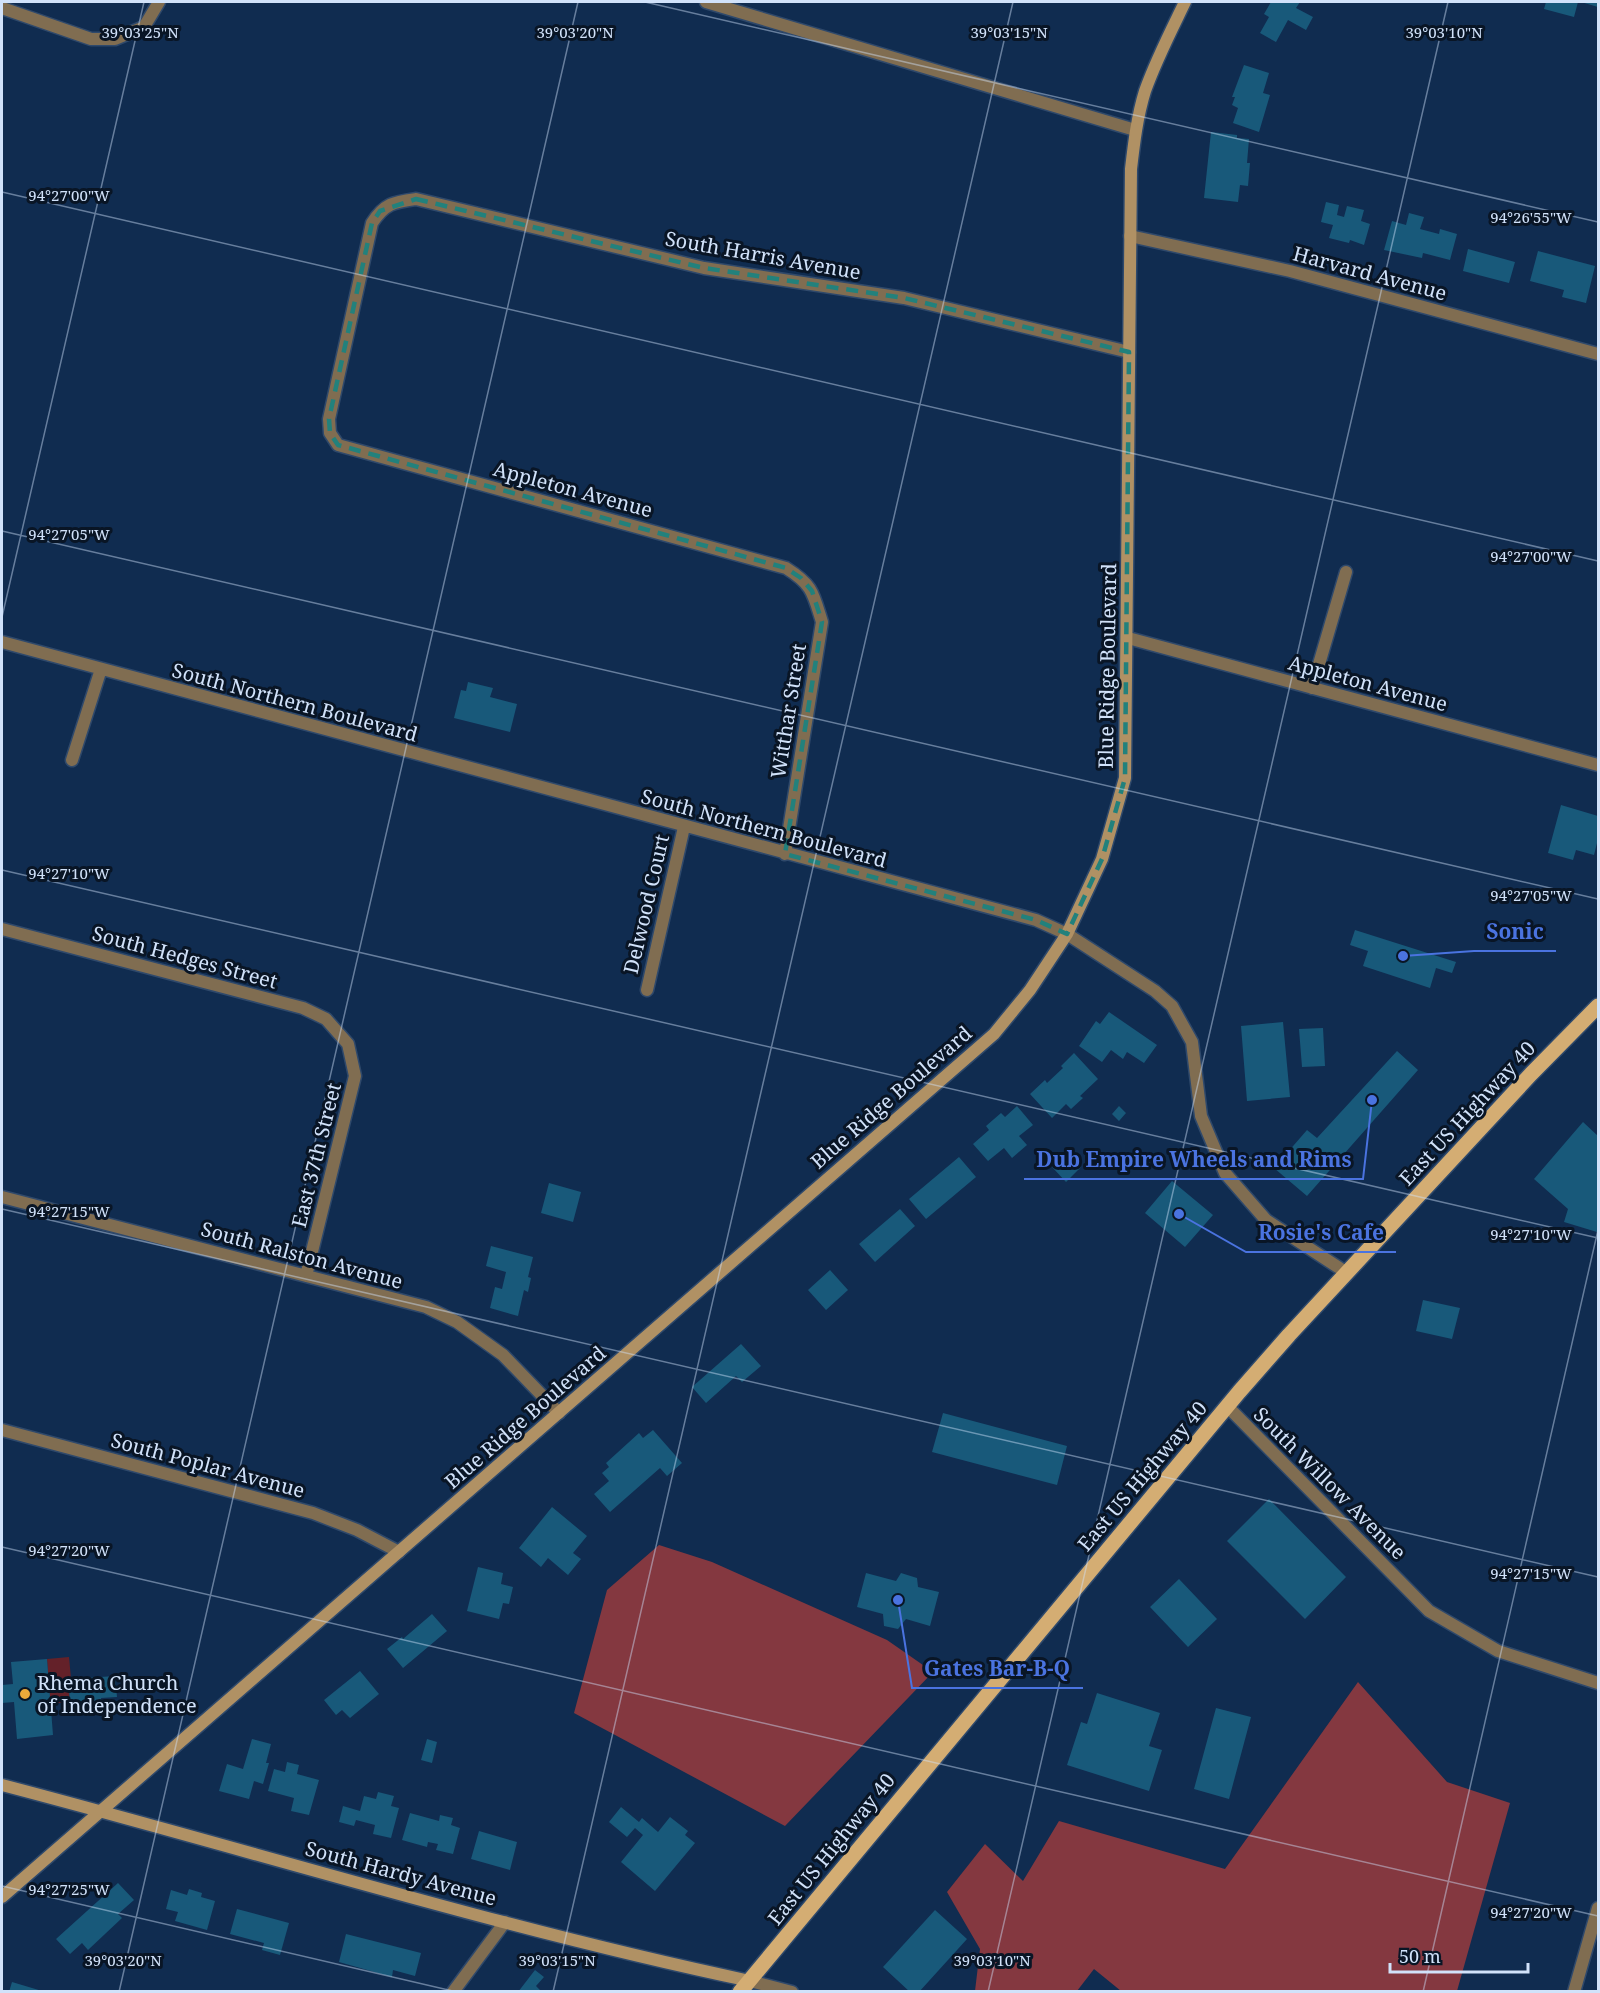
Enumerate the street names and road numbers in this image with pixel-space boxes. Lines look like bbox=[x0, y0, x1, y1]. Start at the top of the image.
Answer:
street label: South Harris Avenue bbox=[663, 225, 863, 285]
street label: Harvard Avenue bbox=[1290, 240, 1450, 306]
street label: Appleton Avenue bbox=[490, 455, 656, 523]
street label: Blue Ridge Boulevard bbox=[1092, 563, 1122, 769]
street label: Witthar Street bbox=[764, 642, 812, 780]
street label: Appleton Avenue bbox=[1285, 649, 1451, 717]
street label: South Northern Boulevard bbox=[169, 656, 421, 748]
street label: South Northern Boulevard bbox=[638, 782, 890, 874]
street label: Delwood Court bbox=[617, 832, 675, 976]
street label: South Hedges Street bbox=[90, 919, 280, 995]
street label: Blue Ridge Boulevard bbox=[805, 1020, 977, 1174]
street label: East US Highway 40 bbox=[1393, 1035, 1541, 1191]
street label: East 37th Street bbox=[285, 1080, 347, 1230]
street label: South Ralston Avenue bbox=[198, 1215, 406, 1295]
street label: Blue Ridge Boulevard bbox=[439, 1340, 611, 1494]
street label: East US Highway 40 bbox=[1071, 1395, 1213, 1557]
street label: South Willow Avenue bbox=[1248, 1401, 1412, 1565]
street label: South Poplar Avenue bbox=[108, 1426, 308, 1504]
street label: East US Highway 40 bbox=[761, 1767, 901, 1931]
street label: South Hardy Avenue bbox=[302, 1834, 500, 1912]

